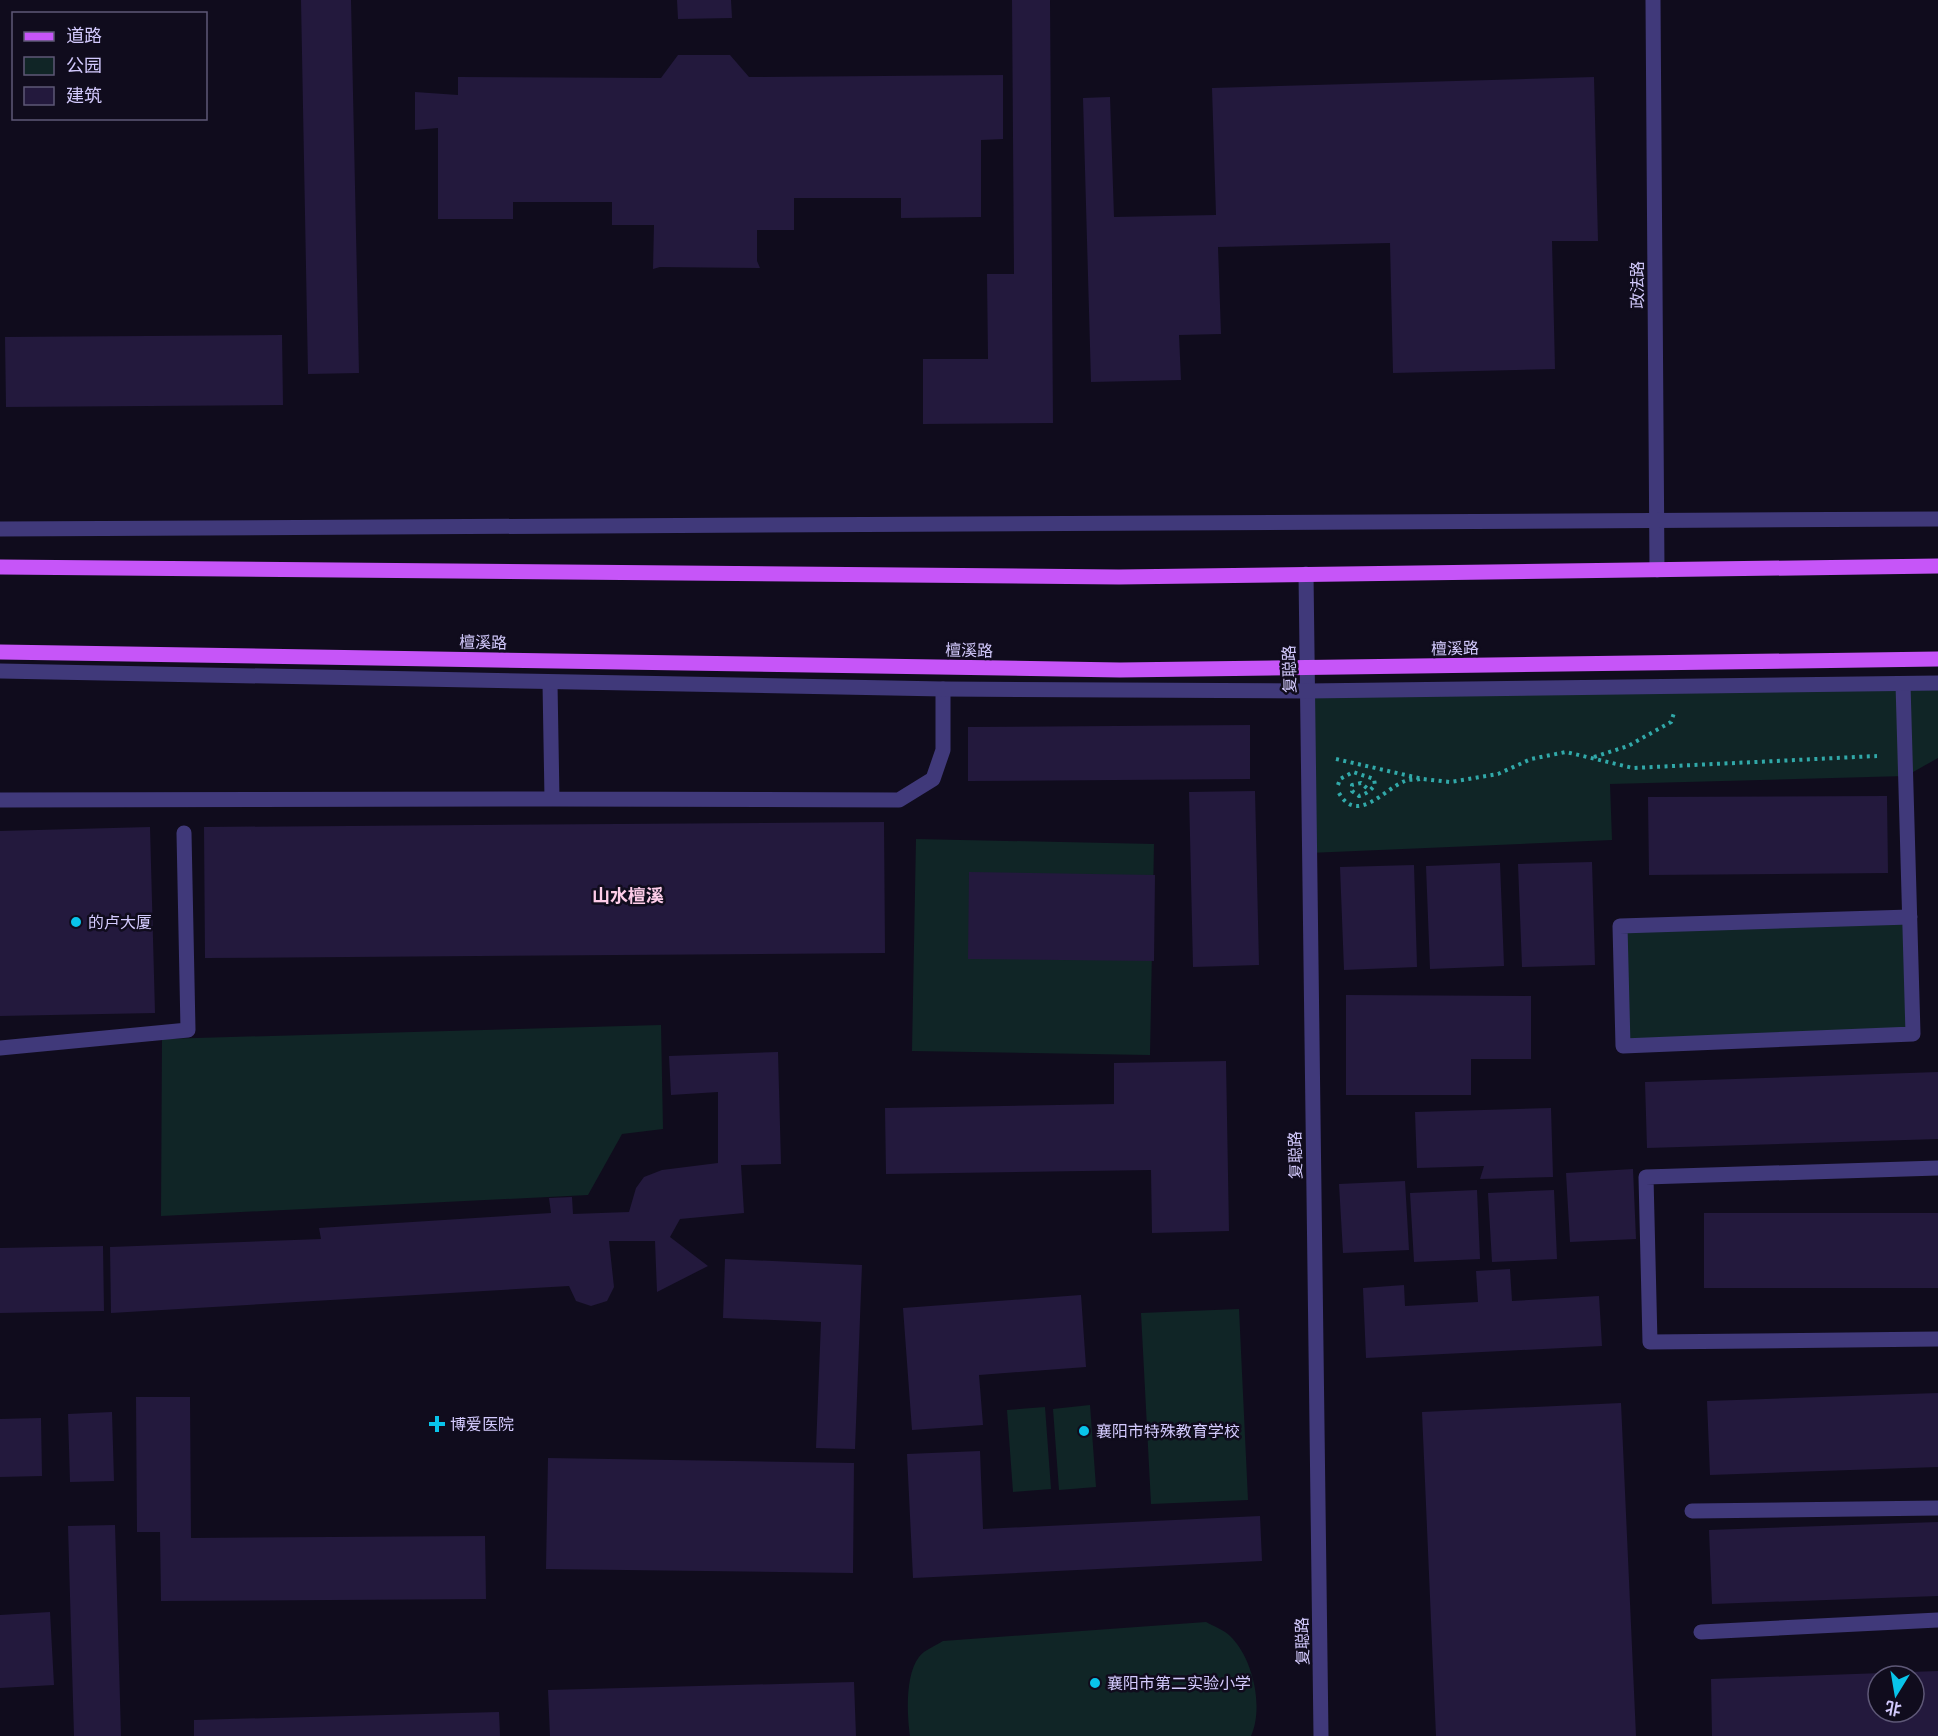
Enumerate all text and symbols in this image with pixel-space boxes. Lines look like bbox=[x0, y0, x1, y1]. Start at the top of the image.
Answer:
legend bbox=[12, 12, 207, 120]
text: 道路 bbox=[66, 24, 102, 47]
text: 公园 bbox=[66, 54, 102, 77]
text: 建筑 bbox=[66, 84, 102, 107]
street label: 政法路 bbox=[1627, 261, 1647, 309]
street label: 檀溪路 bbox=[459, 632, 507, 652]
street label: 檀溪路 bbox=[1431, 638, 1479, 658]
street label: 檀溪路 bbox=[945, 640, 993, 660]
street label: 复聪路 bbox=[1279, 645, 1299, 693]
district label: 山水檀溪 bbox=[592, 884, 664, 907]
place label: 的卢大厦 bbox=[88, 912, 152, 932]
marker: 的卢大厦 bbox=[69, 915, 83, 929]
street label: 复聪路 bbox=[1285, 1131, 1305, 1179]
place label: 博爱医院 bbox=[450, 1414, 514, 1434]
marker: 博爱医院 bbox=[428, 1415, 446, 1433]
place label: 襄阳市特殊教育学校 bbox=[1096, 1421, 1240, 1441]
marker: 襄阳市特殊教育学校 bbox=[1077, 1424, 1091, 1438]
street label: 复聪路 bbox=[1292, 1617, 1312, 1665]
north arrow bbox=[1866, 1664, 1926, 1724]
place label: 襄阳市第二实验小学 bbox=[1107, 1673, 1251, 1693]
marker: 襄阳市第二实验小学 bbox=[1088, 1676, 1102, 1690]
text: 北 bbox=[1883, 1697, 1903, 1720]

